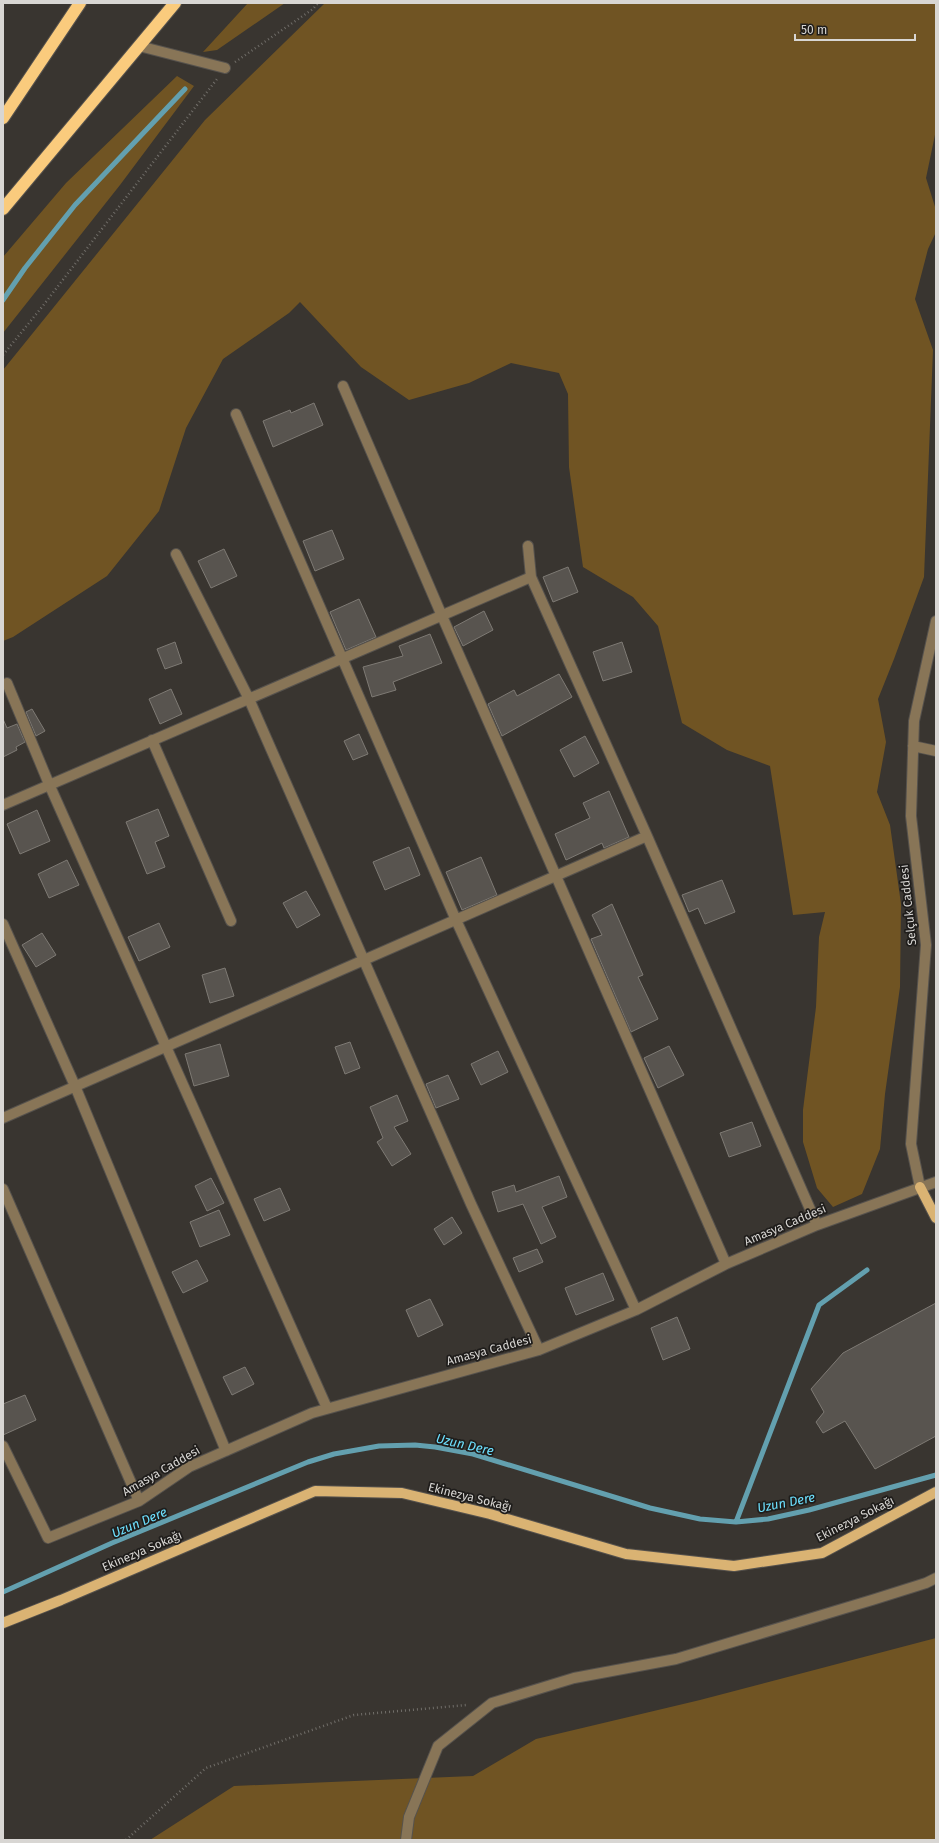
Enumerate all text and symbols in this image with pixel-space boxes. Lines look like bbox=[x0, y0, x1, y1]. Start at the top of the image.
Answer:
scale bar bbox=[795, 16, 915, 42]
text: 50 m bbox=[801, 23, 827, 37]
street label: Selçuk Caddesi bbox=[897, 864, 919, 946]
street label: Amasya Caddesi bbox=[742, 1201, 828, 1249]
street label: Amasya Caddesi bbox=[445, 1332, 533, 1368]
water label: Uzun Dere bbox=[435, 1431, 495, 1458]
street label: Amasya Caddesi bbox=[120, 1443, 202, 1499]
street label: Ekinezya Sokağı bbox=[427, 1480, 513, 1514]
water label: Uzun Dere bbox=[756, 1489, 817, 1515]
street label: Ekinezya Sokağı bbox=[814, 1493, 896, 1545]
water label: Uzun Dere bbox=[109, 1504, 169, 1541]
street label: Ekinezya Sokağı bbox=[100, 1528, 184, 1574]

